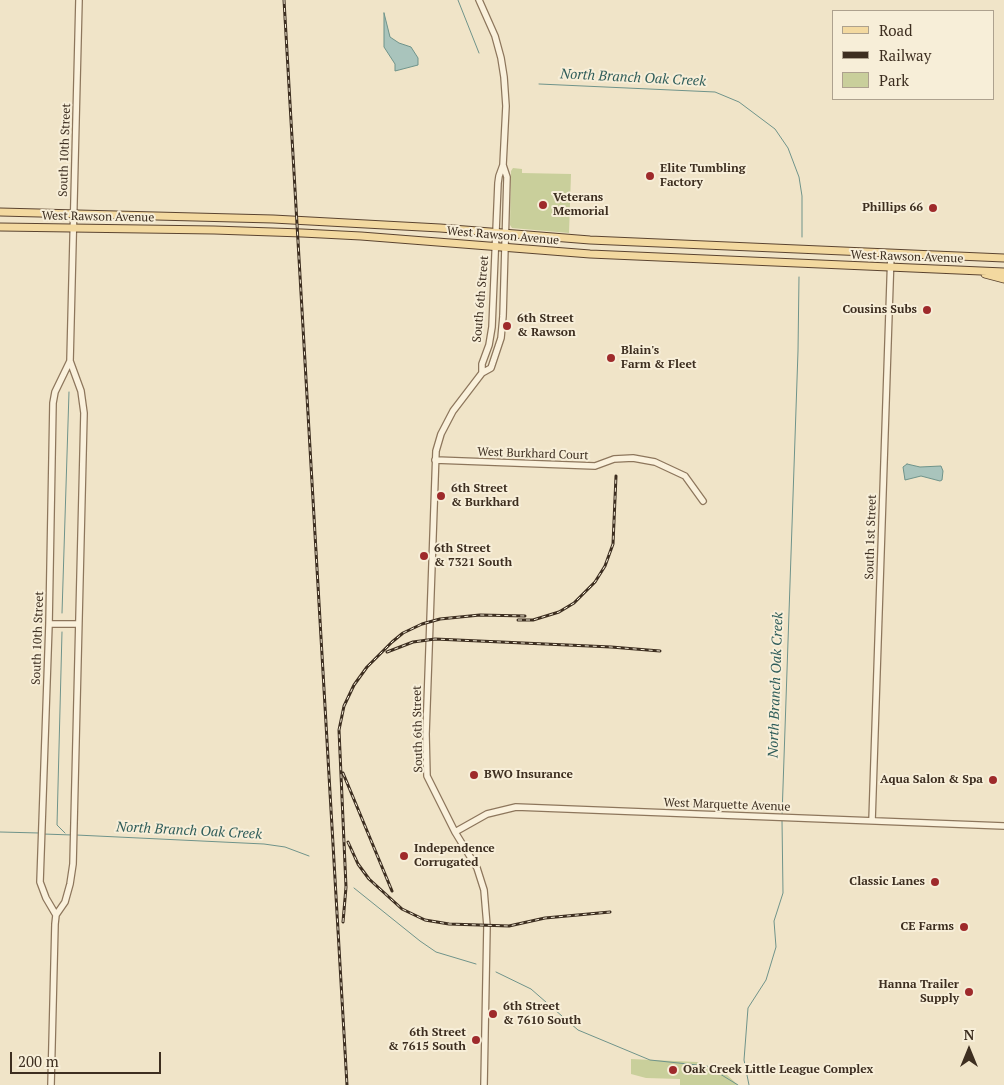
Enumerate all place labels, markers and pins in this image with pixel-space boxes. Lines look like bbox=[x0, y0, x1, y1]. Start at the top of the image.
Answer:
place label: Elite Tumbling Factory bbox=[660, 162, 745, 190]
marker: Elite Tumbling Factory bbox=[644, 170, 656, 182]
place label: Veterans Memorial bbox=[553, 191, 609, 219]
marker: Veterans Memorial bbox=[537, 199, 549, 211]
place label: Phillips 66 bbox=[862, 201, 923, 215]
marker: Phillips 66 bbox=[927, 202, 939, 214]
place label: Cousins Subs bbox=[842, 303, 917, 317]
marker: Cousins Subs bbox=[921, 304, 933, 316]
place label: 6th Street & Rawson bbox=[517, 312, 576, 340]
marker: 6th Street & Rawson bbox=[501, 320, 513, 332]
place label: Blain's Farm & Fleet bbox=[621, 344, 697, 372]
marker: Blain's Farm & Fleet bbox=[605, 352, 617, 364]
place label: 6th Street & Burkhard bbox=[451, 482, 519, 510]
marker: 6th Street & Burkhard bbox=[435, 490, 447, 502]
place label: 6th Street & 7321 South bbox=[434, 542, 512, 570]
marker: 6th Street & 7321 South bbox=[418, 550, 430, 562]
place label: BWO Insurance bbox=[484, 768, 573, 782]
marker: BWO Insurance bbox=[468, 769, 480, 781]
place label: Aqua Salon & Spa bbox=[880, 773, 983, 787]
marker: Aqua Salon & Spa bbox=[987, 774, 999, 786]
place label: Independence Corrugated bbox=[414, 842, 495, 870]
marker: Independence Corrugated bbox=[398, 850, 410, 862]
place label: Classic Lanes bbox=[849, 875, 925, 889]
marker: Classic Lanes bbox=[929, 876, 941, 888]
place label: CE Farms bbox=[900, 920, 954, 934]
marker: CE Farms bbox=[958, 921, 970, 933]
place label: Hanna Trailer Supply bbox=[879, 978, 959, 1006]
marker: Hanna Trailer Supply bbox=[963, 986, 975, 998]
place label: 6th Street & 7610 South bbox=[503, 1000, 581, 1028]
marker: 6th Street & 7610 South bbox=[487, 1008, 499, 1020]
place label: 6th Street & 7615 South bbox=[388, 1026, 466, 1054]
marker: 6th Street & 7615 South bbox=[470, 1034, 482, 1046]
place label: Oak Creek Little League Complex bbox=[683, 1063, 873, 1077]
marker: Oak Creek Little League Complex bbox=[667, 1064, 679, 1076]

